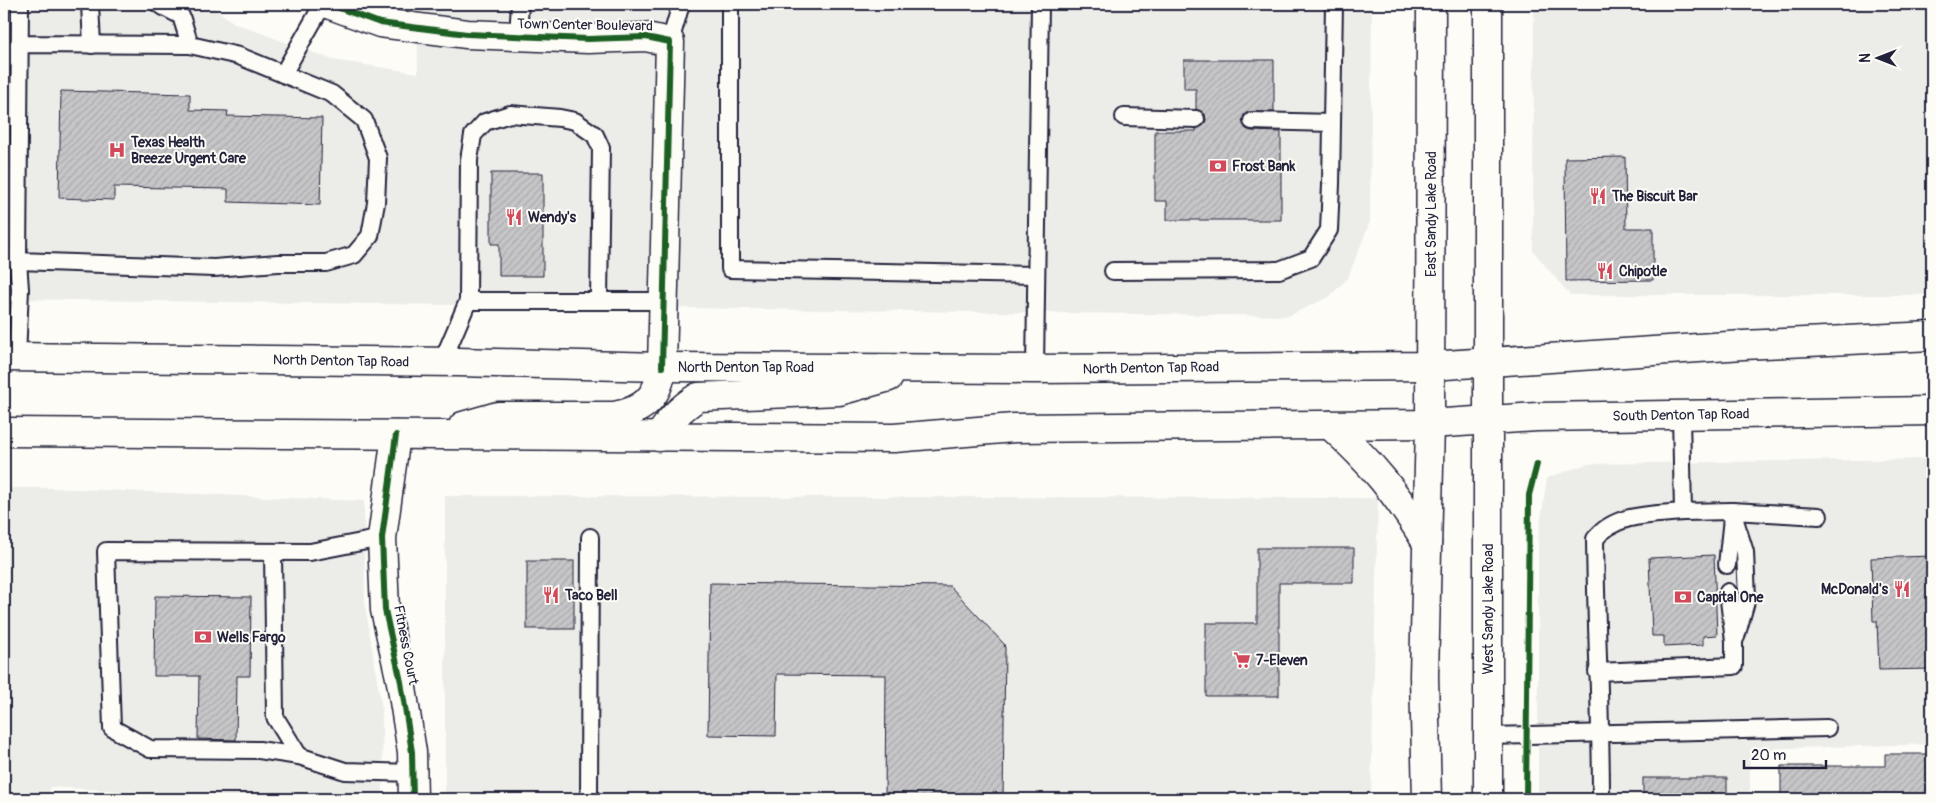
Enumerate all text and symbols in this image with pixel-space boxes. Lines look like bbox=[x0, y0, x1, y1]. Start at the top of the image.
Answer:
street label: Town Center Boulevard bbox=[517, 15, 653, 35]
north arrow bbox=[1854, 32, 1904, 82]
text: N bbox=[1857, 53, 1874, 63]
place label: Texas Health Breeze Urgent Care bbox=[130, 134, 247, 167]
hospital icon: Texas Health Breeze Urgent Care bbox=[107, 140, 127, 160]
street label: East Sandy Lake Road bbox=[1423, 151, 1440, 277]
bank icon: Frost Bank bbox=[1208, 156, 1228, 176]
place label: Frost Bank bbox=[1232, 158, 1296, 175]
restaurant icon: The Biscuit Bar bbox=[1588, 186, 1608, 206]
place label: The Biscuit Bar bbox=[1611, 188, 1699, 205]
restaurant icon: Wendy's bbox=[504, 207, 524, 227]
place label: Wendy's bbox=[528, 209, 577, 226]
restaurant icon: Chipotle bbox=[1595, 261, 1615, 281]
place label: Chipotle bbox=[1619, 263, 1668, 280]
street label: North Denton Tap Road bbox=[273, 351, 410, 371]
street label: North Denton Tap Road bbox=[1083, 358, 1220, 378]
street label: North Denton Tap Road bbox=[678, 359, 814, 376]
street label: South Denton Tap Road bbox=[1612, 405, 1750, 425]
street label: West Sandy Lake Road bbox=[1480, 543, 1497, 675]
restaurant icon: McDonald's bbox=[1892, 579, 1912, 599]
place label: McDonald's bbox=[1821, 581, 1889, 598]
restaurant icon: Taco Bell bbox=[541, 585, 561, 605]
place label: Taco Bell bbox=[564, 587, 618, 604]
bank icon: Capital One bbox=[1673, 587, 1693, 607]
place label: Capital One bbox=[1697, 589, 1765, 606]
street label: Fitness Court bbox=[390, 604, 422, 687]
bank icon: Wells Fargo bbox=[193, 627, 213, 647]
place label: Wells Fargo bbox=[217, 629, 286, 646]
supermarket icon: 7-Eleven bbox=[1232, 650, 1252, 670]
place label: 7-Eleven bbox=[1256, 652, 1308, 669]
scale bar bbox=[1744, 738, 1826, 770]
text: 20 m bbox=[1751, 746, 1786, 765]

